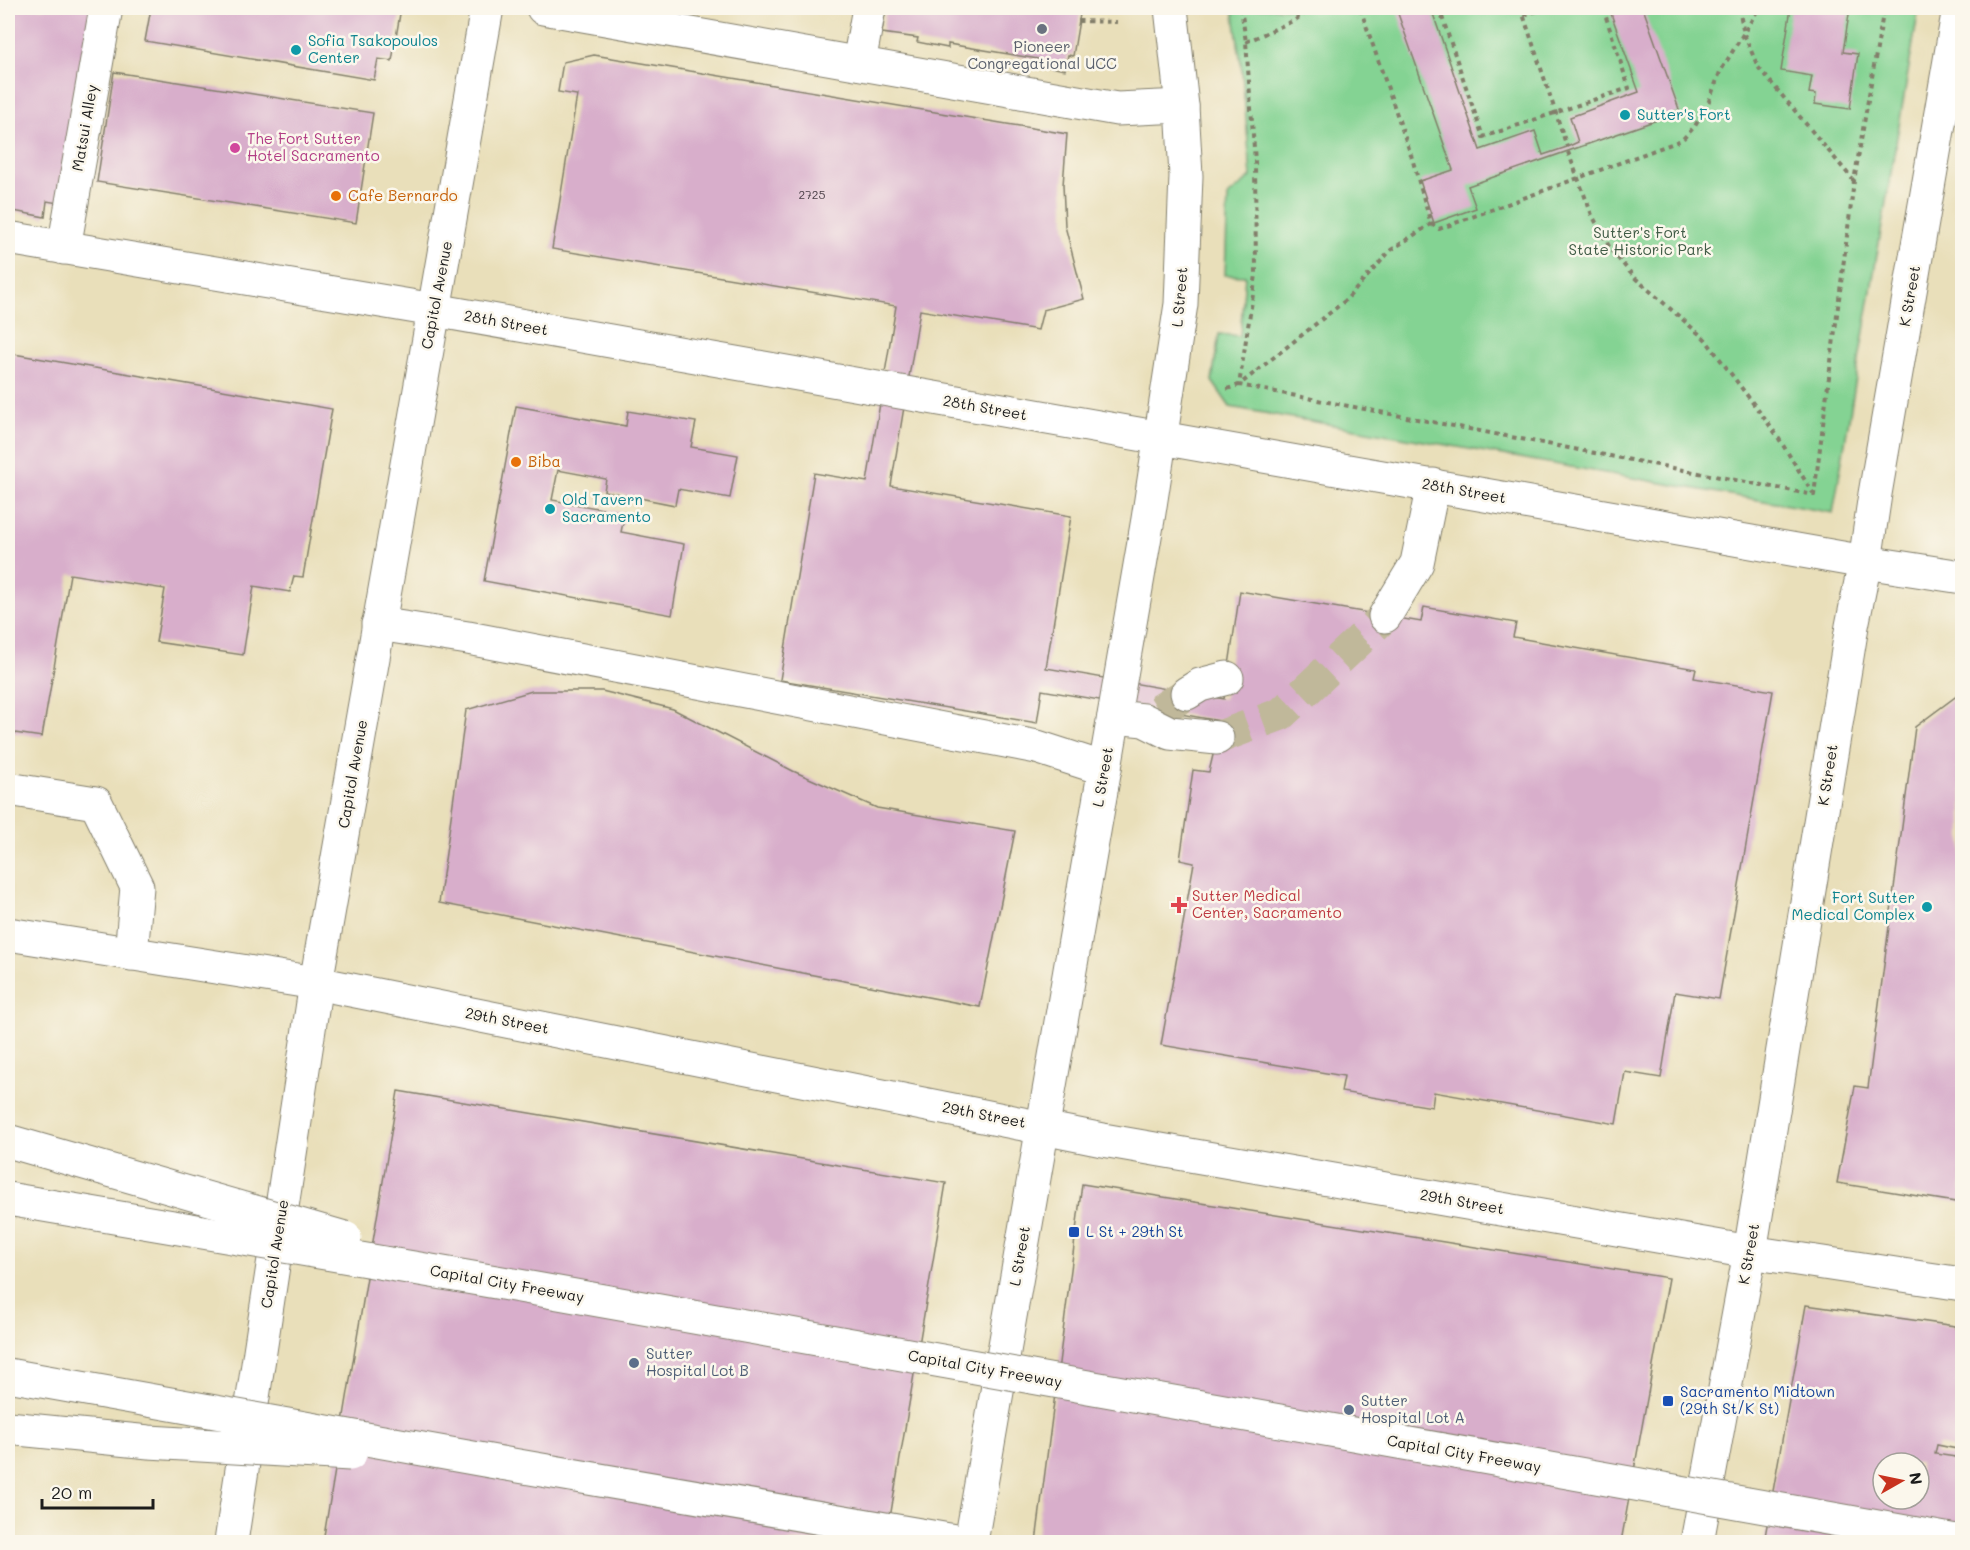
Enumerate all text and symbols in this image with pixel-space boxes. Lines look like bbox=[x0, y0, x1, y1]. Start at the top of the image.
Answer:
marker: Pioneer Congregational UCC bbox=[1035, 22, 1049, 36]
place label: Sofia Tsakopoulos Center bbox=[308, 30, 438, 67]
place label: Pioneer Congregational UCC bbox=[967, 36, 1117, 73]
marker: Sofia Tsakopoulos Center bbox=[289, 43, 303, 57]
street label: Matsui Alley bbox=[67, 83, 102, 173]
place label: Sutter's Fort bbox=[1637, 104, 1730, 124]
marker: Sutter's Fort bbox=[1618, 108, 1632, 122]
place label: The Fort Sutter Hotel Sacramento bbox=[247, 128, 380, 165]
marker: The Fort Sutter Hotel Sacramento bbox=[228, 141, 242, 155]
place label: Cafe Bernardo bbox=[348, 185, 458, 205]
house number: 2725 bbox=[798, 186, 826, 202]
marker: Cafe Bernardo bbox=[329, 189, 343, 203]
park label: Sutter's Fort State Historic Park bbox=[1569, 222, 1711, 259]
street label: Capitol Avenue bbox=[416, 239, 456, 351]
street label: K Street bbox=[1894, 264, 1924, 328]
street label: L Street bbox=[1166, 266, 1192, 328]
street label: 28th Street bbox=[463, 305, 550, 339]
street label: 28th Street bbox=[942, 390, 1029, 424]
place label: Biba bbox=[528, 451, 561, 471]
marker: Biba bbox=[509, 455, 523, 469]
street label: 28th Street bbox=[1421, 473, 1508, 507]
place label: Old Tavern Sacramento bbox=[562, 489, 651, 526]
marker: Old Tavern Sacramento bbox=[543, 502, 557, 516]
street label: Capitol Avenue bbox=[333, 718, 371, 830]
street label: K Street bbox=[1812, 743, 1842, 807]
street label: L Street bbox=[1087, 745, 1117, 808]
place label: Sutter Medical Center, Sacramento bbox=[1192, 885, 1342, 922]
place label: Fort Sutter Medical Complex bbox=[1791, 887, 1915, 924]
marker: Sutter Medical Center, Sacramento bbox=[1170, 896, 1188, 914]
marker: Fort Sutter Medical Complex bbox=[1920, 900, 1934, 914]
street label: 29th Street bbox=[464, 1002, 551, 1038]
street label: 29th Street bbox=[941, 1096, 1028, 1132]
street label: 29th Street bbox=[1419, 1184, 1506, 1218]
street label: Capitol Avenue bbox=[256, 1198, 292, 1310]
place label: L St + 29th St bbox=[1086, 1221, 1184, 1241]
street label: K Street bbox=[1733, 1222, 1763, 1286]
street label: L Street bbox=[1004, 1224, 1034, 1287]
marker: L St + 29th St bbox=[1067, 1225, 1081, 1239]
street label: Capital City Freeway bbox=[428, 1260, 586, 1306]
place label: Sutter Hospital Lot B bbox=[646, 1343, 749, 1380]
street label: Capital City Freeway bbox=[906, 1345, 1064, 1391]
marker: Sutter Hospital Lot B bbox=[627, 1356, 641, 1370]
place label: Sacramento Midtown (29th St/K St) bbox=[1680, 1381, 1835, 1418]
place label: Sutter Hospital Lot A bbox=[1361, 1390, 1465, 1427]
marker: Sacramento Midtown (29th St/K St) bbox=[1661, 1394, 1675, 1408]
marker: Sutter Hospital Lot A bbox=[1342, 1403, 1356, 1417]
street label: Capital City Freeway bbox=[1385, 1430, 1543, 1476]
north arrow bbox=[1871, 1451, 1931, 1511]
text: N bbox=[1905, 1471, 1928, 1486]
scale bar bbox=[42, 1472, 153, 1510]
text: 20 m bbox=[51, 1480, 92, 1504]

